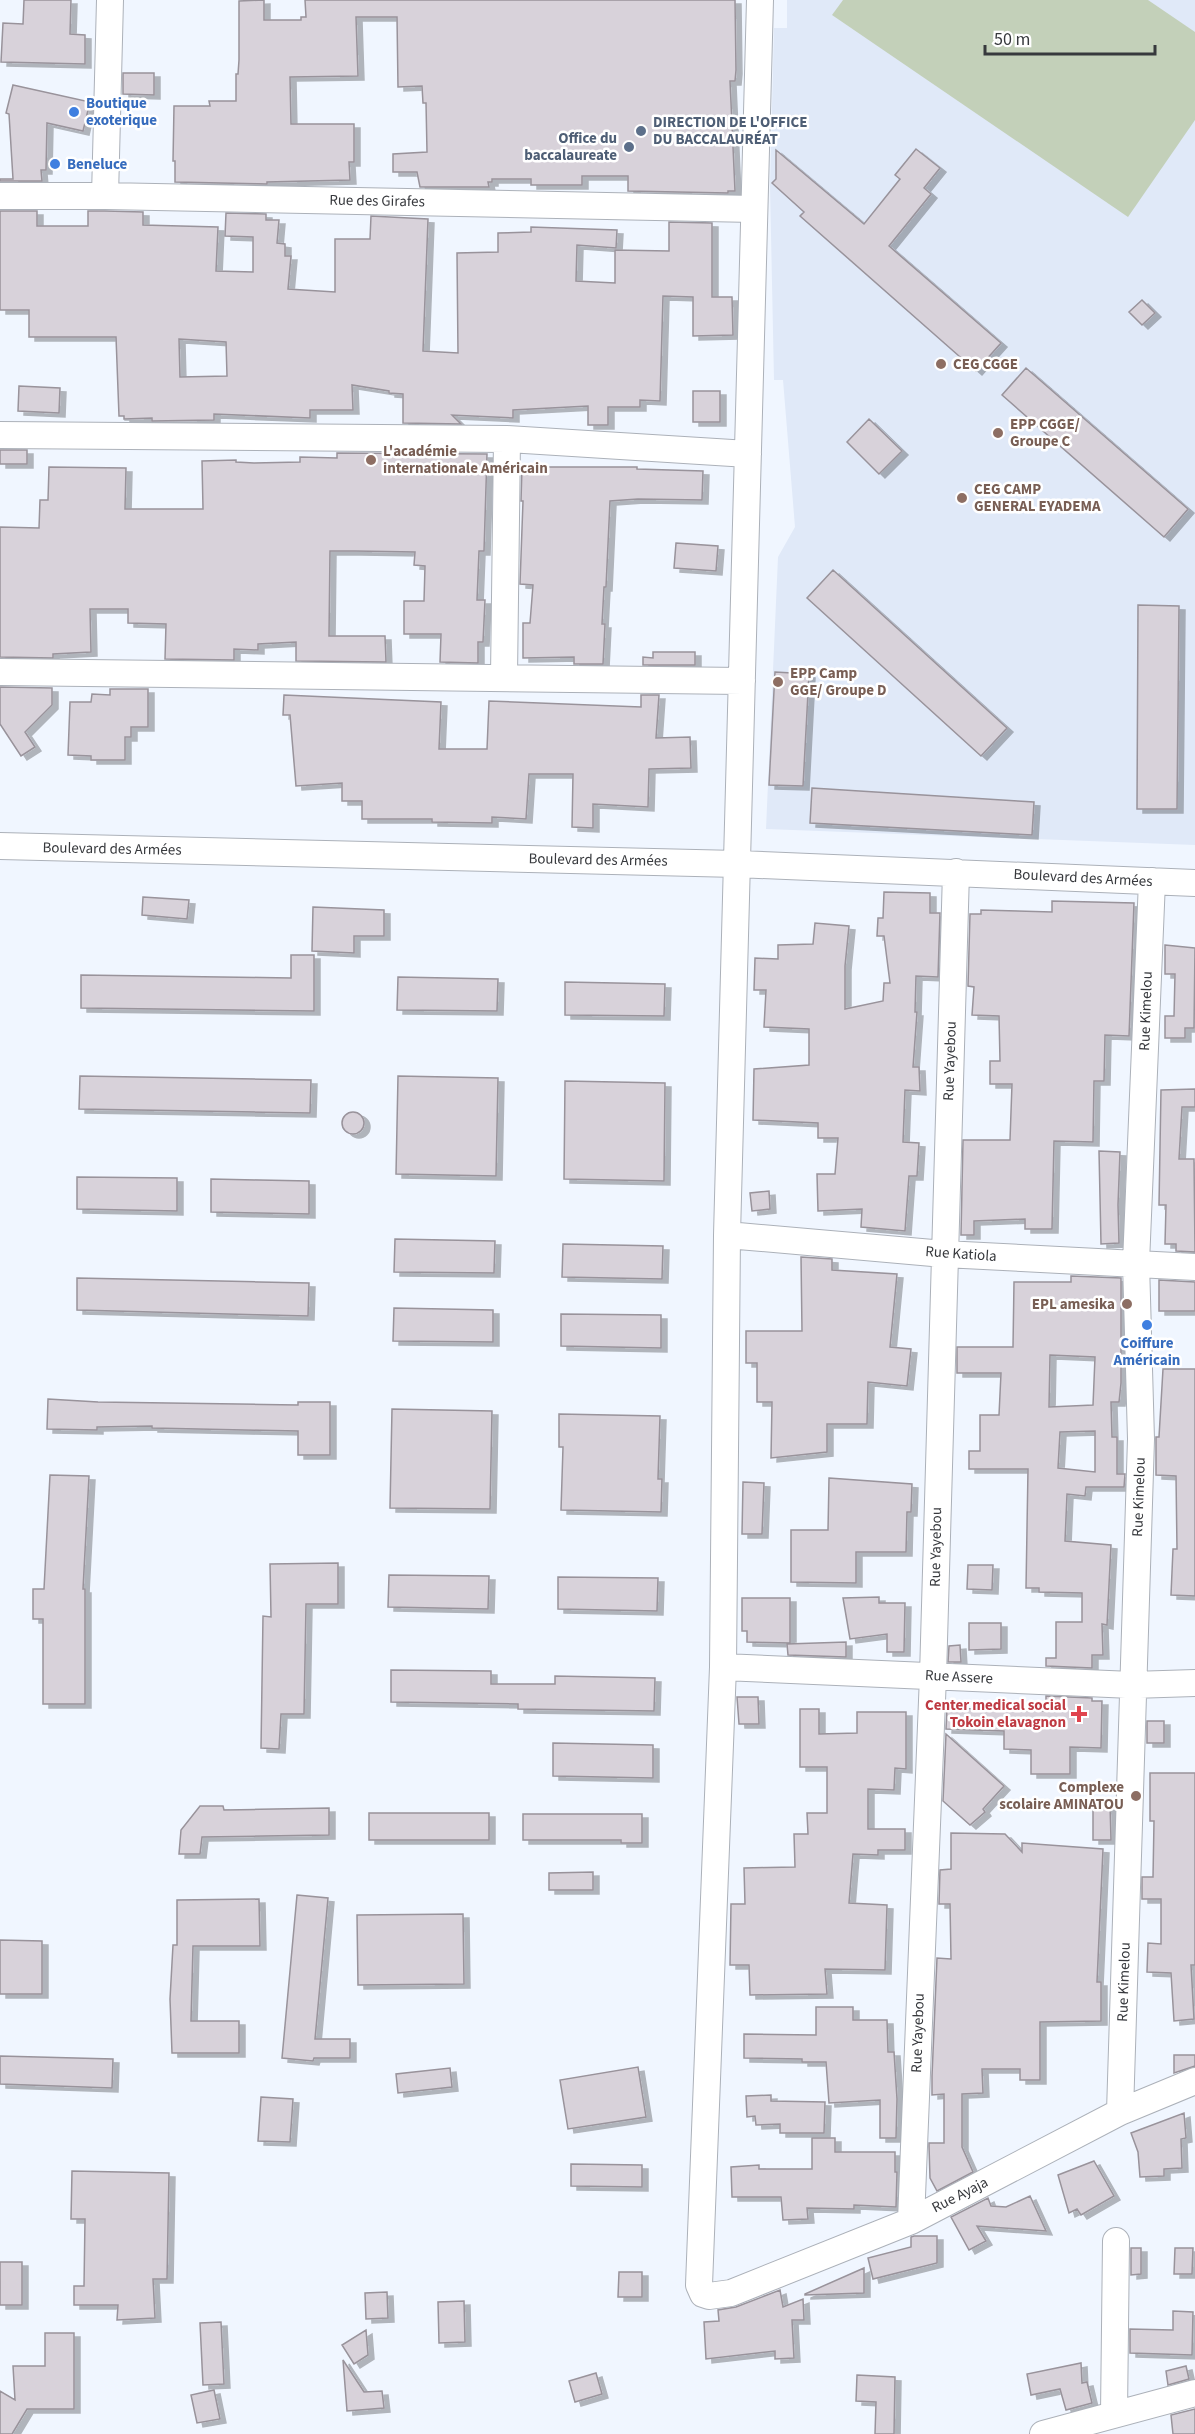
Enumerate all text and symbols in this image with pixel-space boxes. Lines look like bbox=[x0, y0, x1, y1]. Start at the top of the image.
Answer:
scale bar bbox=[985, 18, 1154, 56]
text: 50 m bbox=[994, 27, 1030, 52]
place label: Boutique exoterique bbox=[86, 93, 157, 131]
marker: Boutique exoterique bbox=[67, 105, 81, 119]
place label: DIRECTION DE L'OFFICE DU BACCALAURÉAT bbox=[653, 112, 807, 150]
marker: DIRECTION DE L'OFFICE DU BACCALAURÉAT bbox=[634, 124, 648, 138]
place label: Office du baccalaureate bbox=[524, 128, 617, 166]
marker: Office du baccalaureate bbox=[622, 140, 636, 154]
place label: Beneluce bbox=[67, 154, 128, 175]
marker: Beneluce bbox=[48, 157, 62, 171]
street label: Rue des Girafes bbox=[329, 190, 425, 212]
place label: CEG CGGE bbox=[953, 354, 1018, 375]
marker: CEG CGGE bbox=[934, 357, 948, 371]
place label: EPP CGGE/ Groupe C bbox=[1010, 414, 1080, 452]
marker: EPP CGGE/ Groupe C bbox=[991, 426, 1005, 440]
place label: L'académie internationale Américain bbox=[383, 441, 548, 479]
marker: L'académie internationale Américain bbox=[364, 453, 378, 467]
place label: CEG CAMP GENERAL EYADEMA bbox=[974, 479, 1101, 517]
marker: CEG CAMP GENERAL EYADEMA bbox=[955, 491, 969, 505]
place label: EPP Camp GGE/ Groupe D bbox=[790, 663, 887, 701]
marker: EPP Camp GGE/ Groupe D bbox=[771, 675, 785, 689]
street label: Boulevard des Armées bbox=[42, 837, 182, 861]
street label: Boulevard des Armées bbox=[528, 848, 668, 872]
street label: Boulevard des Armées bbox=[1013, 864, 1153, 892]
street label: Rue Kimelou bbox=[1134, 971, 1158, 1051]
street label: Rue Yayebou bbox=[938, 1021, 962, 1101]
street label: Rue Katiola bbox=[925, 1241, 997, 1267]
place label: EPL amesika bbox=[1032, 1294, 1115, 1315]
marker: EPL amesika bbox=[1120, 1297, 1134, 1311]
marker: Coiffure Américain bbox=[1140, 1318, 1154, 1332]
place label: Coiffure Américain bbox=[1113, 1333, 1180, 1371]
street label: Rue Kimelou bbox=[1127, 1457, 1151, 1537]
street label: Rue Yayebou bbox=[925, 1507, 947, 1587]
street label: Rue Assere bbox=[924, 1665, 994, 1689]
place label: Center medical social Tokoin elavagnon bbox=[925, 1695, 1067, 1733]
marker: Center medical social Tokoin elavagnon bbox=[1070, 1705, 1088, 1723]
place label: Complexe scolaire AMINATOU bbox=[999, 1777, 1124, 1815]
marker: Complexe scolaire AMINATOU bbox=[1129, 1789, 1143, 1803]
street label: Rue Kimelou bbox=[1112, 1942, 1136, 2022]
street label: Rue Yayebou bbox=[906, 1993, 930, 2073]
street label: Rue Ayaja bbox=[928, 2172, 992, 2218]

